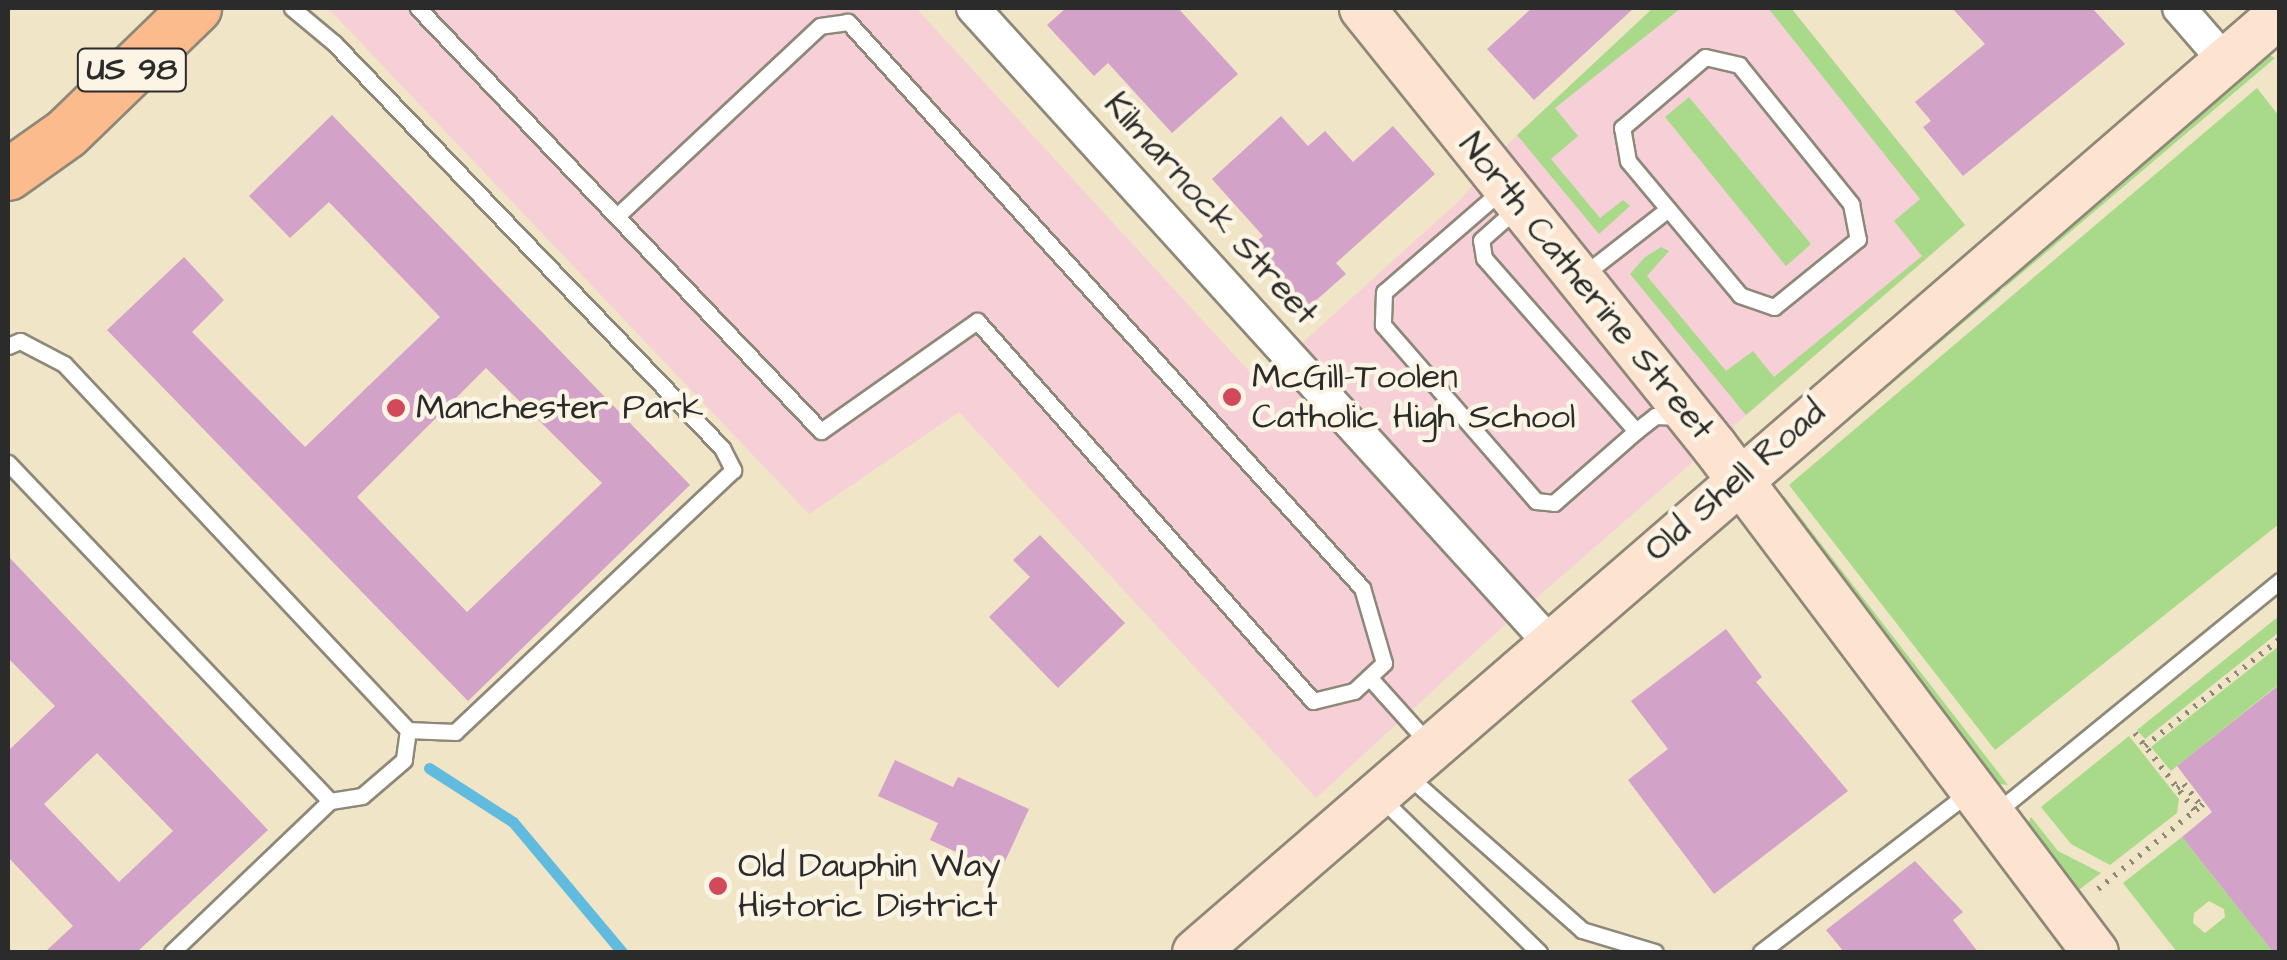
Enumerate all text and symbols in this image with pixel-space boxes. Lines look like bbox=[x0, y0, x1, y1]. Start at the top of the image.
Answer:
road number: US 98 bbox=[74, 43, 190, 97]
street label: Kilmarnock Street bbox=[1095, 84, 1327, 334]
street label: North Catherine Street bbox=[1449, 125, 1723, 449]
place label: McGill-Toolen Catholic High School bbox=[1252, 356, 1575, 438]
marker: McGill-Toolen Catholic High School bbox=[1221, 386, 1243, 408]
place label: Manchester Park bbox=[416, 387, 704, 429]
street label: Old Shell Road bbox=[1636, 391, 1834, 571]
marker: Manchester Park bbox=[385, 397, 407, 419]
place label: Old Dauphin Way Historic District bbox=[738, 845, 1001, 927]
marker: Old Dauphin Way Historic District bbox=[707, 875, 729, 897]

